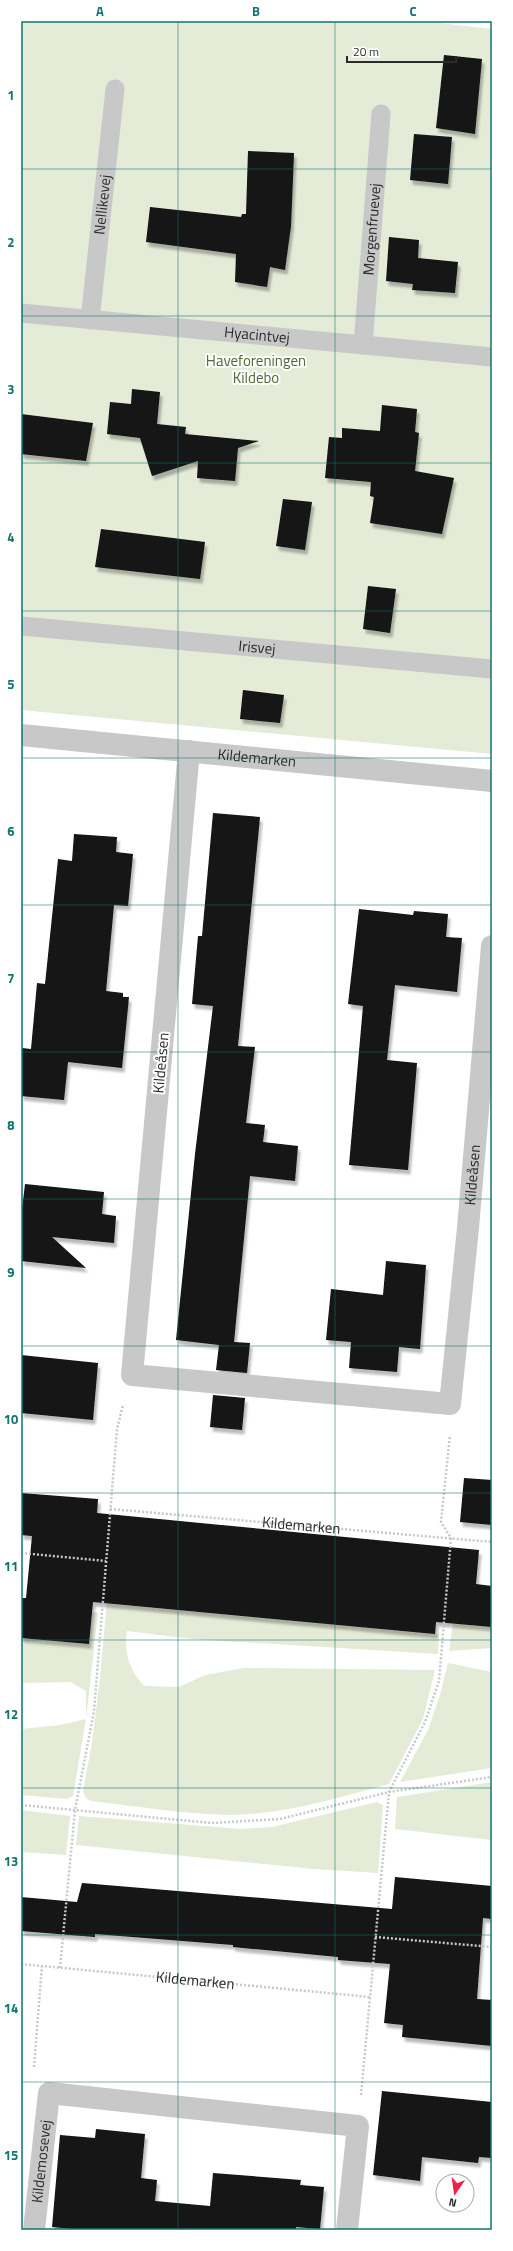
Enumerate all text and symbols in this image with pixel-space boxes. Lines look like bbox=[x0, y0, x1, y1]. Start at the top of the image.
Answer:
text: A bbox=[96, 1, 104, 21]
text: B bbox=[252, 1, 260, 21]
text: C bbox=[409, 1, 417, 21]
scale bar bbox=[347, 38, 456, 64]
text: 20 m bbox=[353, 42, 379, 61]
text: 1 bbox=[7, 85, 15, 105]
street label: Nellikevej bbox=[87, 173, 117, 236]
street label: Morgenfruevej bbox=[356, 182, 387, 276]
text: 2 bbox=[7, 232, 15, 252]
street label: Hyacintvej bbox=[223, 320, 291, 349]
park label: Haveforeningen Kildebo bbox=[206, 349, 306, 389]
text: 3 bbox=[7, 379, 15, 399]
text: 4 bbox=[7, 527, 15, 547]
street label: Irisvej bbox=[238, 634, 277, 660]
text: 5 bbox=[7, 674, 15, 694]
street label: Kildemarken bbox=[217, 742, 297, 773]
text: 6 bbox=[7, 821, 15, 841]
text: 7 bbox=[7, 968, 15, 988]
street label: Kildeåsen bbox=[146, 1032, 175, 1094]
text: 8 bbox=[7, 1115, 15, 1135]
street label: Kildeåsen bbox=[458, 1144, 486, 1206]
text: 9 bbox=[7, 1262, 15, 1282]
text: 10 bbox=[4, 1409, 18, 1429]
street label: Kildemarken bbox=[261, 1510, 342, 1540]
text: 11 bbox=[4, 1556, 18, 1576]
text: 12 bbox=[4, 1704, 18, 1724]
text: 13 bbox=[4, 1851, 18, 1871]
street label: Kildemarken bbox=[155, 1965, 236, 1995]
text: 14 bbox=[4, 1998, 18, 2018]
street label: Kildemosevej bbox=[25, 2118, 57, 2204]
text: 15 bbox=[4, 2145, 18, 2165]
north arrow bbox=[435, 2173, 475, 2213]
text: N bbox=[447, 2194, 458, 2211]

